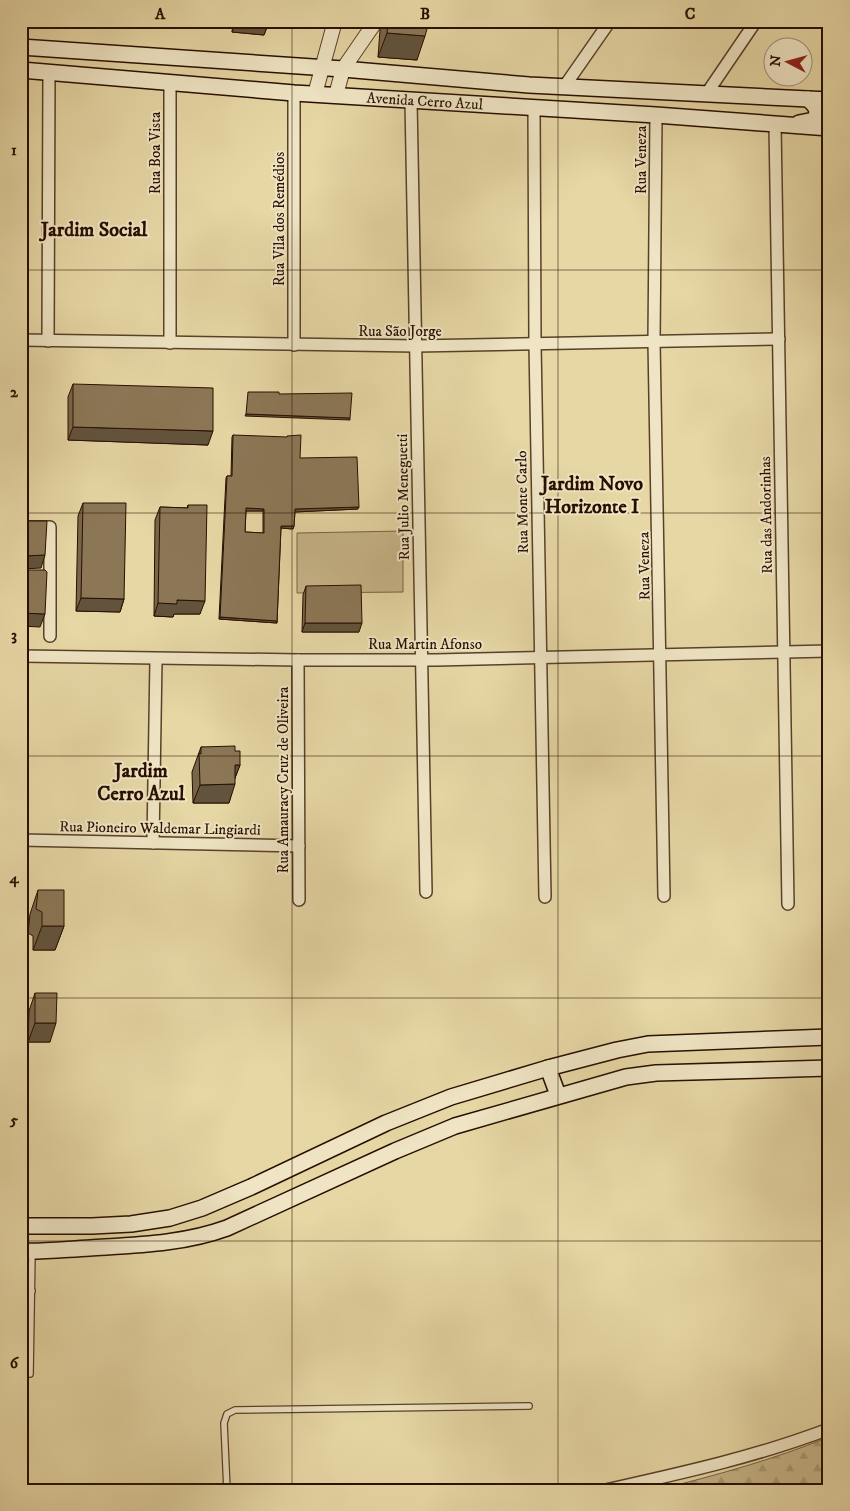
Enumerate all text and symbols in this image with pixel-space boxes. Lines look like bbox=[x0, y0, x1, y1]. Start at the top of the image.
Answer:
text: A bbox=[154, 4, 166, 24]
text: B bbox=[420, 4, 430, 24]
text: C bbox=[685, 4, 695, 24]
north arrow bbox=[762, 38, 812, 88]
text: N bbox=[767, 54, 786, 67]
street label: Avenida Cerro Azul bbox=[366, 88, 484, 114]
street label: Rua Boa Vista bbox=[146, 111, 165, 194]
street label: Rua Veneza bbox=[632, 125, 651, 194]
text: 1 bbox=[11, 140, 17, 160]
street label: Rua Vila dos Remédios bbox=[270, 152, 289, 286]
district label: Jardim Social bbox=[39, 218, 148, 243]
street label: Rua São Jorge bbox=[358, 322, 442, 341]
text: 2 bbox=[10, 382, 19, 402]
street label: Rua Julio Meneguetti bbox=[393, 433, 414, 560]
street label: Rua Monte Carlo bbox=[512, 450, 533, 554]
street label: Rua das Andorinhas bbox=[756, 456, 777, 574]
district label: Jardim Novo Horizonte I bbox=[539, 472, 643, 520]
street label: Rua Veneza bbox=[634, 531, 655, 600]
text: 3 bbox=[11, 625, 17, 645]
street label: Rua Martin Afonso bbox=[368, 635, 482, 654]
street label: Rua Amauracy Cruz de Oliveira bbox=[274, 686, 293, 873]
district label: Jardim Cerro Azul bbox=[97, 759, 186, 807]
street label: Rua Pioneiro Waldemar Lingiardi bbox=[59, 817, 261, 840]
text: 4 bbox=[8, 868, 19, 888]
text: 5 bbox=[9, 1110, 18, 1130]
text: 6 bbox=[10, 1353, 20, 1373]

